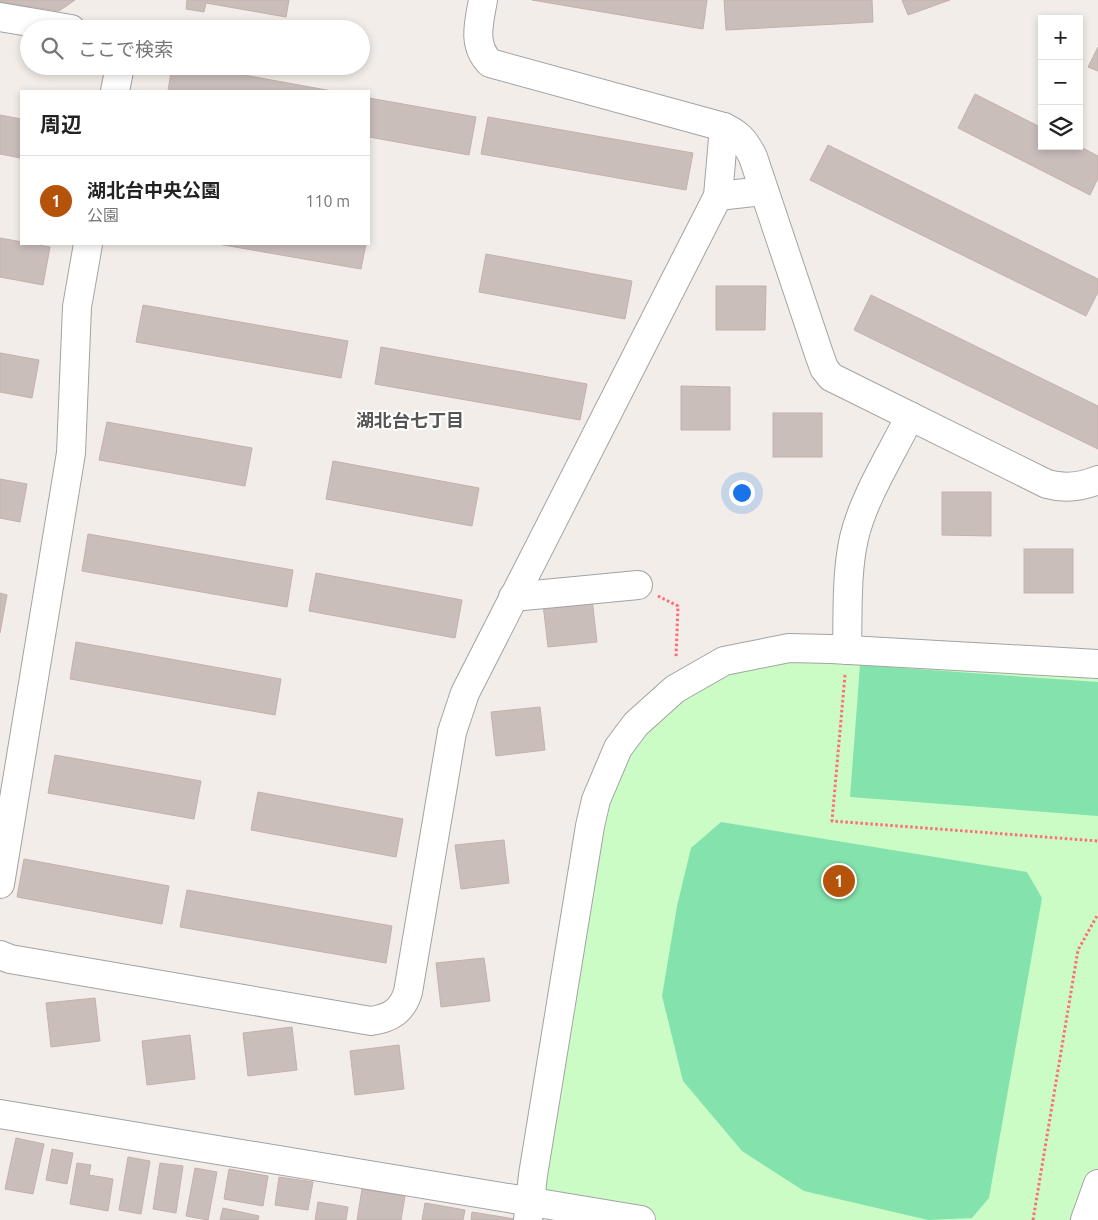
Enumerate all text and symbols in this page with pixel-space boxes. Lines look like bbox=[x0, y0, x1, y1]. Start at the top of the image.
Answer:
map controls bbox=[1038, 15, 1083, 150]
button: + bbox=[1038, 15, 1083, 60]
search box bbox=[20, 20, 370, 75]
icon: search bbox=[38, 34, 66, 62]
text: ここで検索 bbox=[78, 38, 173, 60]
button: − bbox=[1038, 60, 1083, 105]
button: layers bbox=[1038, 105, 1083, 150]
text: 周辺 bbox=[40, 112, 82, 136]
text: 湖北台中央公園 bbox=[87, 179, 220, 201]
text: 1 bbox=[51, 192, 61, 210]
text: 110 m bbox=[305, 192, 350, 210]
text: 公園 bbox=[87, 206, 119, 224]
district label: 湖北台七丁目 bbox=[356, 410, 464, 430]
your location bbox=[729, 480, 755, 506]
pin: 1 bbox=[823, 862, 855, 900]

